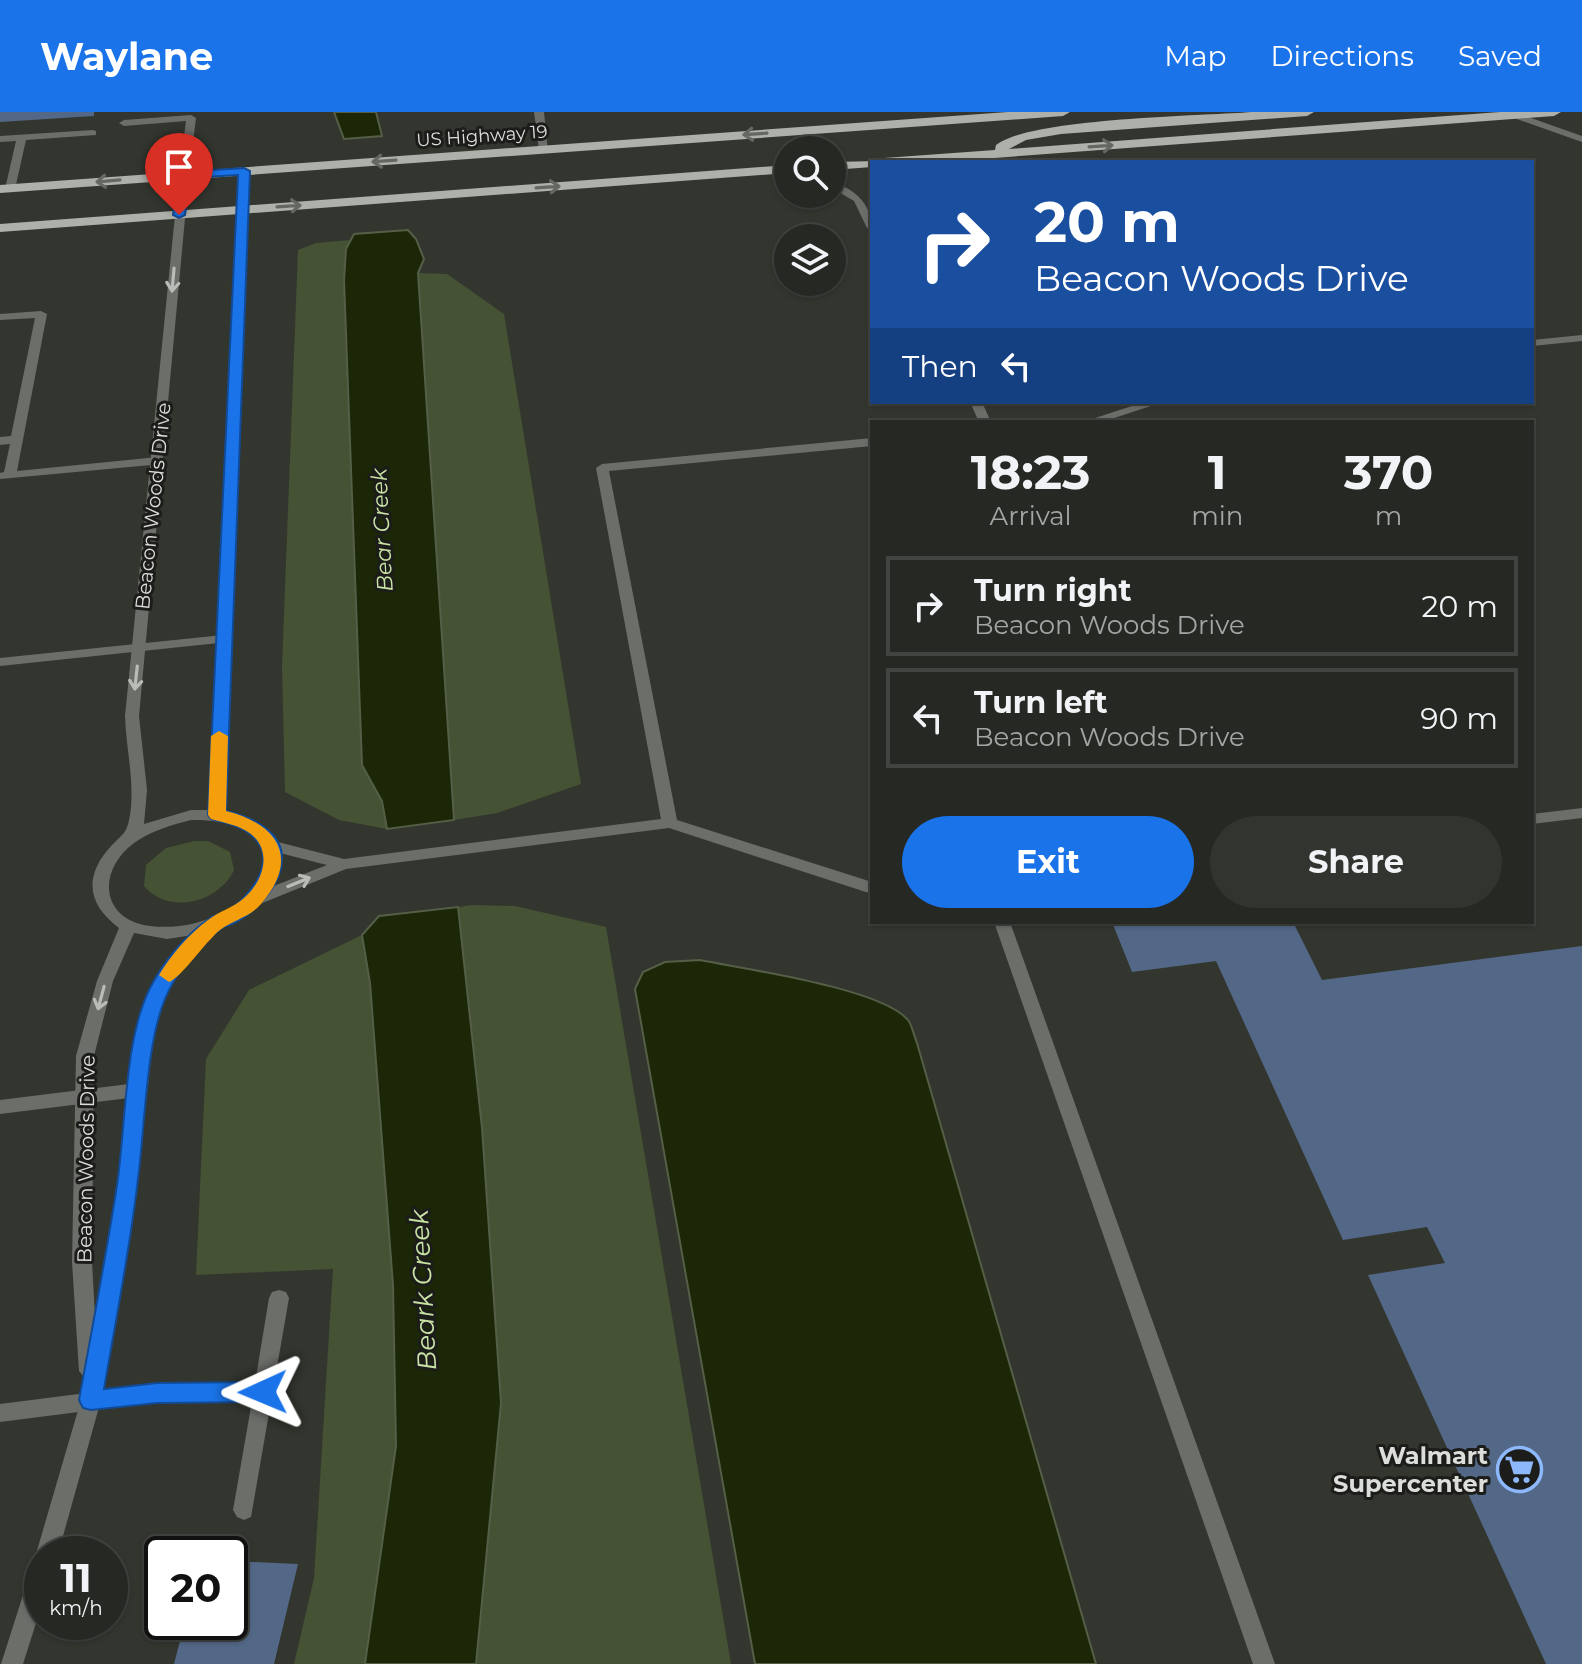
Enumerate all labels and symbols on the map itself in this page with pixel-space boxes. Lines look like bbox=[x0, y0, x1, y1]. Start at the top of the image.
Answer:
street label: US Highway 19 bbox=[416, 120, 548, 152]
one-way arrow bbox=[742, 127, 769, 142]
pin bbox=[145, 133, 213, 215]
one-way arrow bbox=[1087, 138, 1114, 153]
one-way arrow bbox=[371, 154, 398, 169]
one-way arrow bbox=[95, 174, 122, 189]
one-way arrow bbox=[534, 179, 561, 194]
one-way arrow bbox=[275, 198, 302, 213]
one-way arrow bbox=[165, 266, 180, 293]
street label: Beacon Woods Drive bbox=[130, 401, 176, 611]
water label: Bear Creek bbox=[365, 467, 399, 592]
one-way arrow bbox=[128, 665, 143, 691]
one-way arrow bbox=[286, 874, 311, 888]
one-way arrow bbox=[92, 984, 107, 1010]
street label: Beacon Woods Drive bbox=[72, 1055, 100, 1263]
water label: Beark Creek bbox=[403, 1207, 443, 1371]
position arrow bbox=[221, 1350, 305, 1434]
place label: Walmart Supercenter bbox=[1333, 1441, 1489, 1498]
supermarket icon: Walmart Supercenter bbox=[1495, 1445, 1543, 1493]
speed limit sign: 20 bbox=[144, 1536, 248, 1640]

